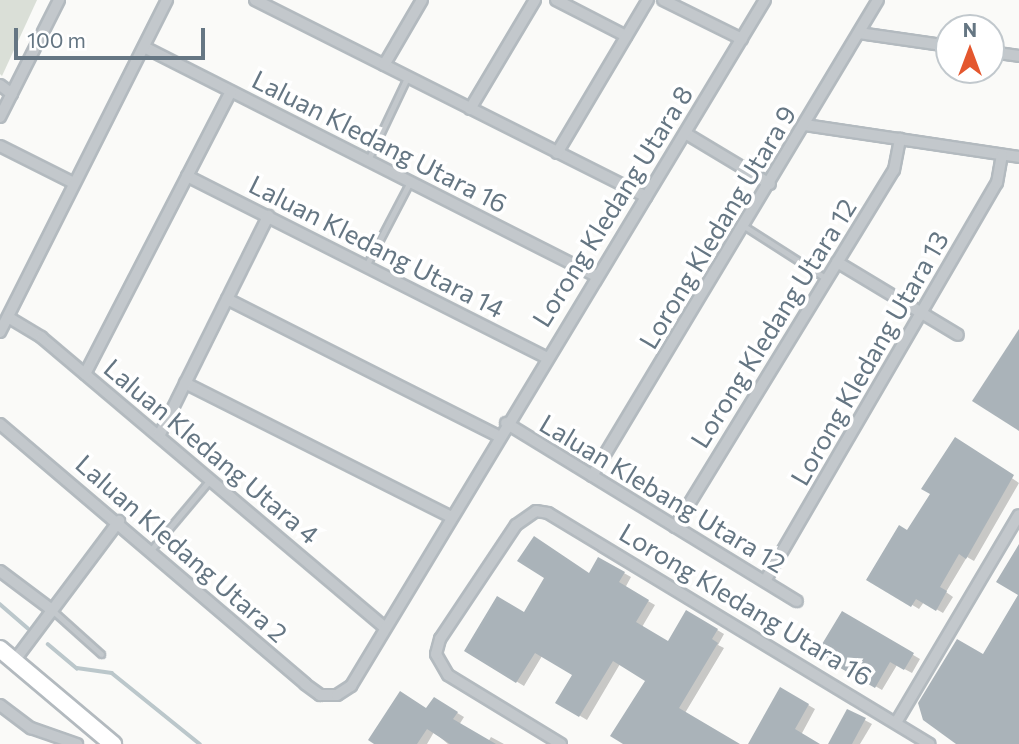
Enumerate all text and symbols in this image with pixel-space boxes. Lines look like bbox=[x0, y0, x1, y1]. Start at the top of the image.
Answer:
scale bar bbox=[18, 14, 208, 58]
north arrow bbox=[935, 14, 1005, 84]
text: N bbox=[963, 18, 977, 41]
text: 100 m bbox=[27, 27, 86, 52]
street label: Laluan Kledang Utara 16 bbox=[247, 63, 513, 219]
street label: Lorong Kledang Utara 8 bbox=[525, 80, 699, 332]
street label: Lorong Kledang Utara 9 bbox=[632, 100, 802, 354]
street label: Laluan Kledang Utara 14 bbox=[244, 168, 510, 324]
street label: Lorong Kledang Utara 12 bbox=[684, 193, 862, 453]
street label: Lorong Kledang Utara 13 bbox=[783, 225, 955, 491]
street label: Laluan Kledang Utara 4 bbox=[98, 352, 326, 550]
street label: Laluan Klebang Utara 12 bbox=[534, 407, 792, 579]
street label: Laluan Kledang Utara 2 bbox=[70, 448, 294, 648]
street label: Lorong Kledang Utara 16 bbox=[614, 516, 878, 692]

